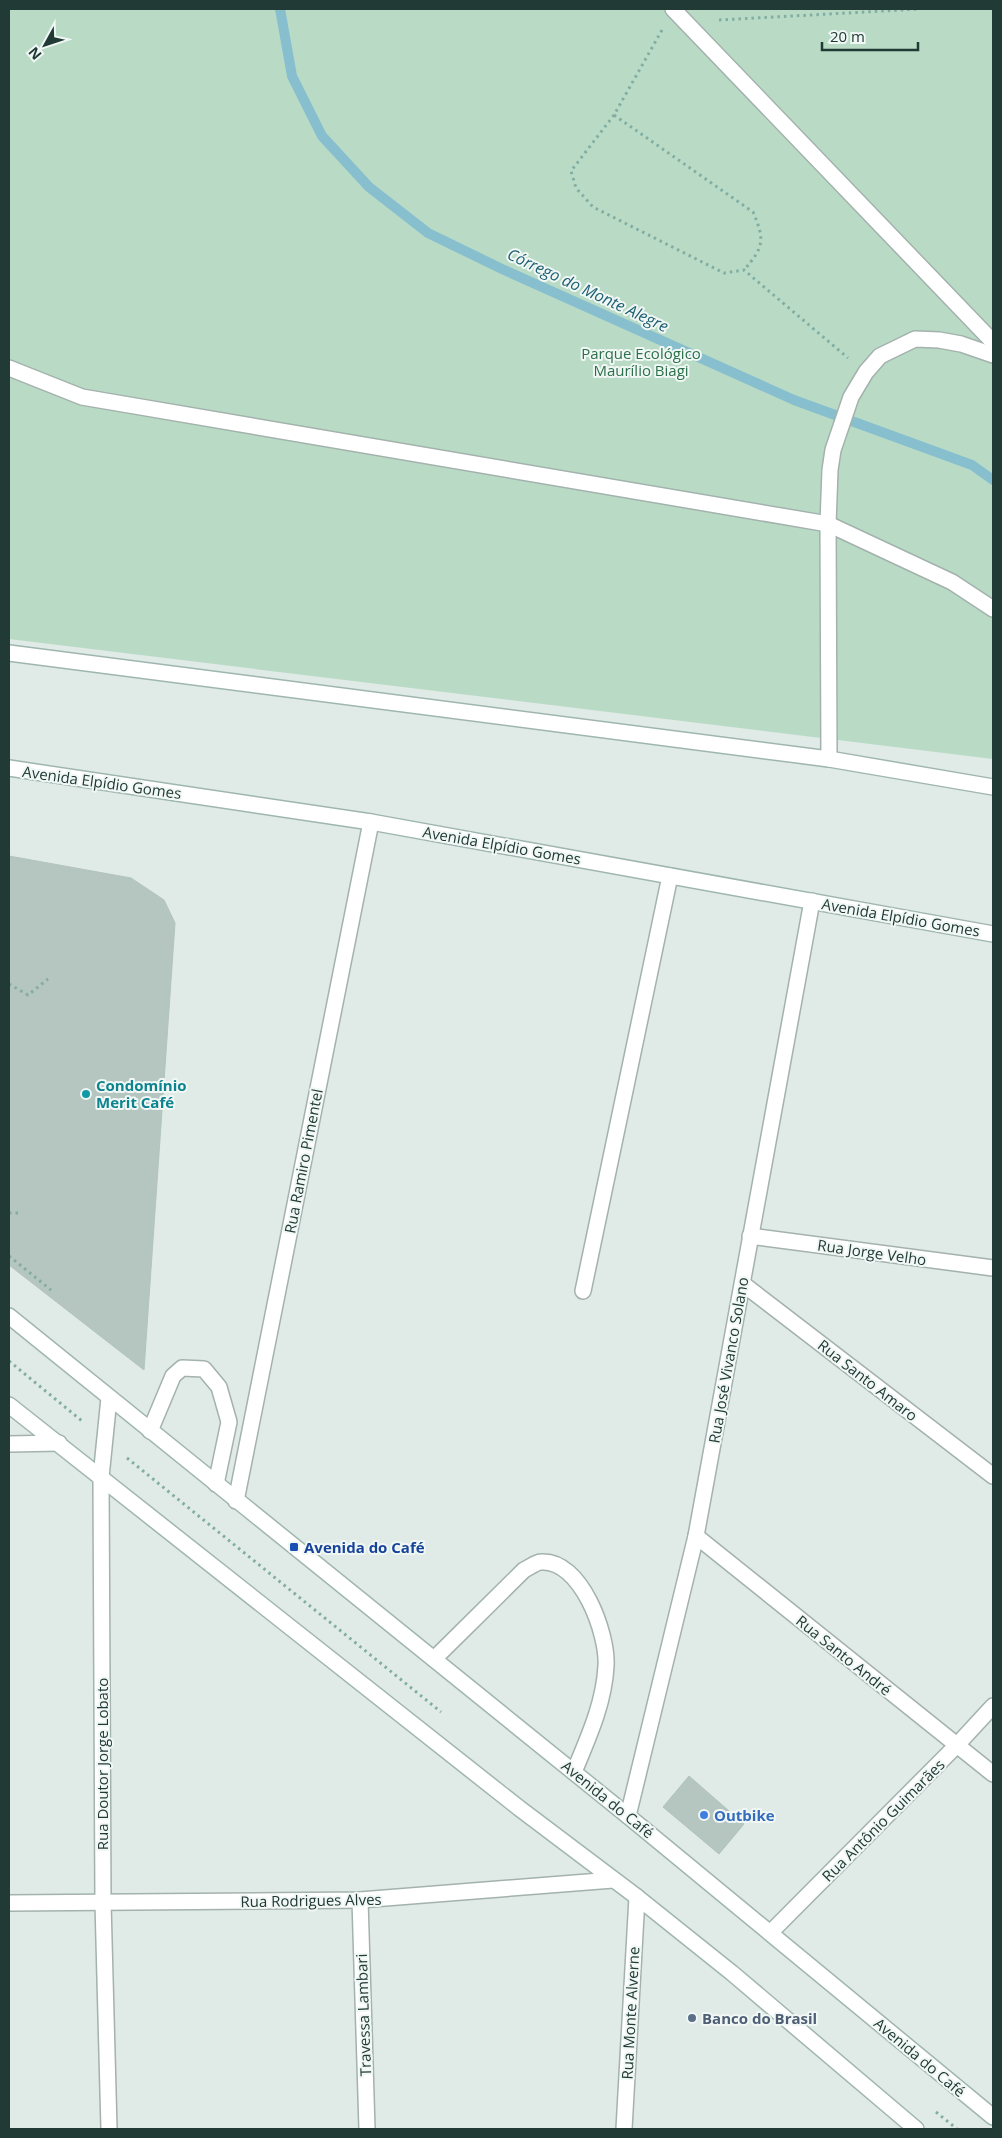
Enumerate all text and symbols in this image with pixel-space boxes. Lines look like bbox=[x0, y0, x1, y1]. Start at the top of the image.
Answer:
north arrow bbox=[20, 20, 70, 70]
scale bar bbox=[822, 20, 918, 52]
text: 20 m bbox=[830, 26, 865, 46]
text: N bbox=[24, 43, 46, 64]
water label: Córrego do Monte Alegre bbox=[504, 243, 672, 337]
park label: Parque Ecológico Maurílio Biagi bbox=[581, 343, 701, 380]
street label: Avenida Elpídio Gomes bbox=[21, 761, 183, 803]
street label: Avenida Elpídio Gomes bbox=[421, 821, 583, 869]
street label: Avenida Elpídio Gomes bbox=[820, 893, 982, 941]
place label: Condomínio Merit Café bbox=[96, 1075, 187, 1112]
street label: Rua Ramiro Pimentel bbox=[279, 1087, 327, 1235]
marker: Condomínio Merit Café bbox=[80, 1088, 92, 1100]
street label: Rua Jorge Velho bbox=[816, 1234, 928, 1270]
street label: Rua José Vivanco Solano bbox=[704, 1275, 752, 1445]
street label: Rua Santo Amaro bbox=[814, 1335, 922, 1425]
place label: Avenida do Café bbox=[304, 1537, 425, 1557]
marker: Avenida do Café bbox=[288, 1541, 300, 1553]
street label: Rua Santo André bbox=[792, 1610, 896, 1700]
street label: Rua Doutor Jorge Lobato bbox=[92, 1678, 112, 1850]
street label: Rua Antônio Guimarães bbox=[817, 1754, 949, 1886]
street label: Avenida do Café bbox=[558, 1756, 658, 1842]
place label: Outbike bbox=[714, 1805, 775, 1825]
marker: Outbike bbox=[698, 1809, 710, 1821]
street label: Rua Rodrigues Alves bbox=[240, 1889, 382, 1911]
street label: Rua Monte Alverne bbox=[617, 1946, 643, 2080]
street label: Travessa Lambari bbox=[351, 1953, 375, 2077]
place label: Banco do Brasil bbox=[702, 2008, 817, 2028]
marker: Banco do Brasil bbox=[686, 2012, 698, 2024]
street label: Avenida do Café bbox=[870, 2013, 970, 2101]

